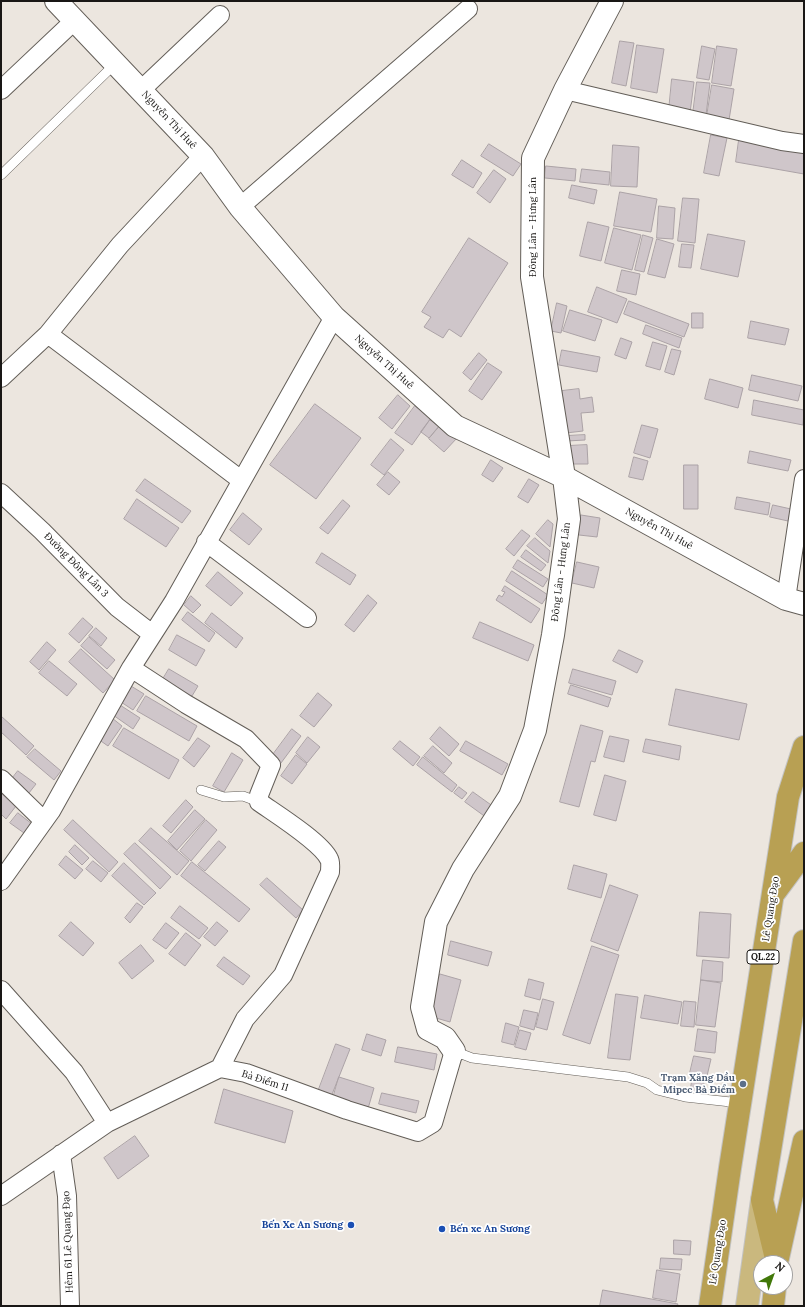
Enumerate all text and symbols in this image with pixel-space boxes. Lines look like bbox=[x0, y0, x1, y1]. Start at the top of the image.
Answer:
street label: Nguyễn Thị Huê bbox=[139, 88, 199, 152]
street label: Đông Lân - Hưng Lân bbox=[527, 177, 539, 277]
street label: Nguyễn Thị Huê bbox=[352, 332, 416, 392]
street label: Nguyễn Thị Huê bbox=[623, 506, 695, 552]
street label: Đông Lân - Hưng Lân bbox=[549, 522, 573, 622]
street label: Đường Đông Lân 3 bbox=[41, 530, 111, 600]
street label: Lê Quang Đạo bbox=[760, 876, 782, 942]
road number: QL.22 bbox=[747, 950, 779, 964]
street label: Bà Điểm 11 bbox=[240, 1068, 290, 1094]
place label: Trạm Xăng Dầu Mipec Bà Điểm bbox=[661, 1072, 735, 1096]
marker: Trạm Xăng Dầu Mipec Bà Điểm bbox=[738, 1079, 748, 1089]
street label: Hẻm 61 Lê Quang Đạo bbox=[60, 1191, 76, 1293]
place label: Bến Xe An Sương bbox=[262, 1219, 343, 1231]
street label: Lê Quang Đạo bbox=[707, 1219, 729, 1285]
marker: Bến Xe An Sương bbox=[346, 1220, 356, 1230]
place label: Bến xe An Sương bbox=[450, 1223, 530, 1235]
marker: Bến xe An Sương bbox=[437, 1224, 447, 1234]
north arrow bbox=[753, 1255, 793, 1295]
text: N bbox=[772, 1259, 788, 1275]

